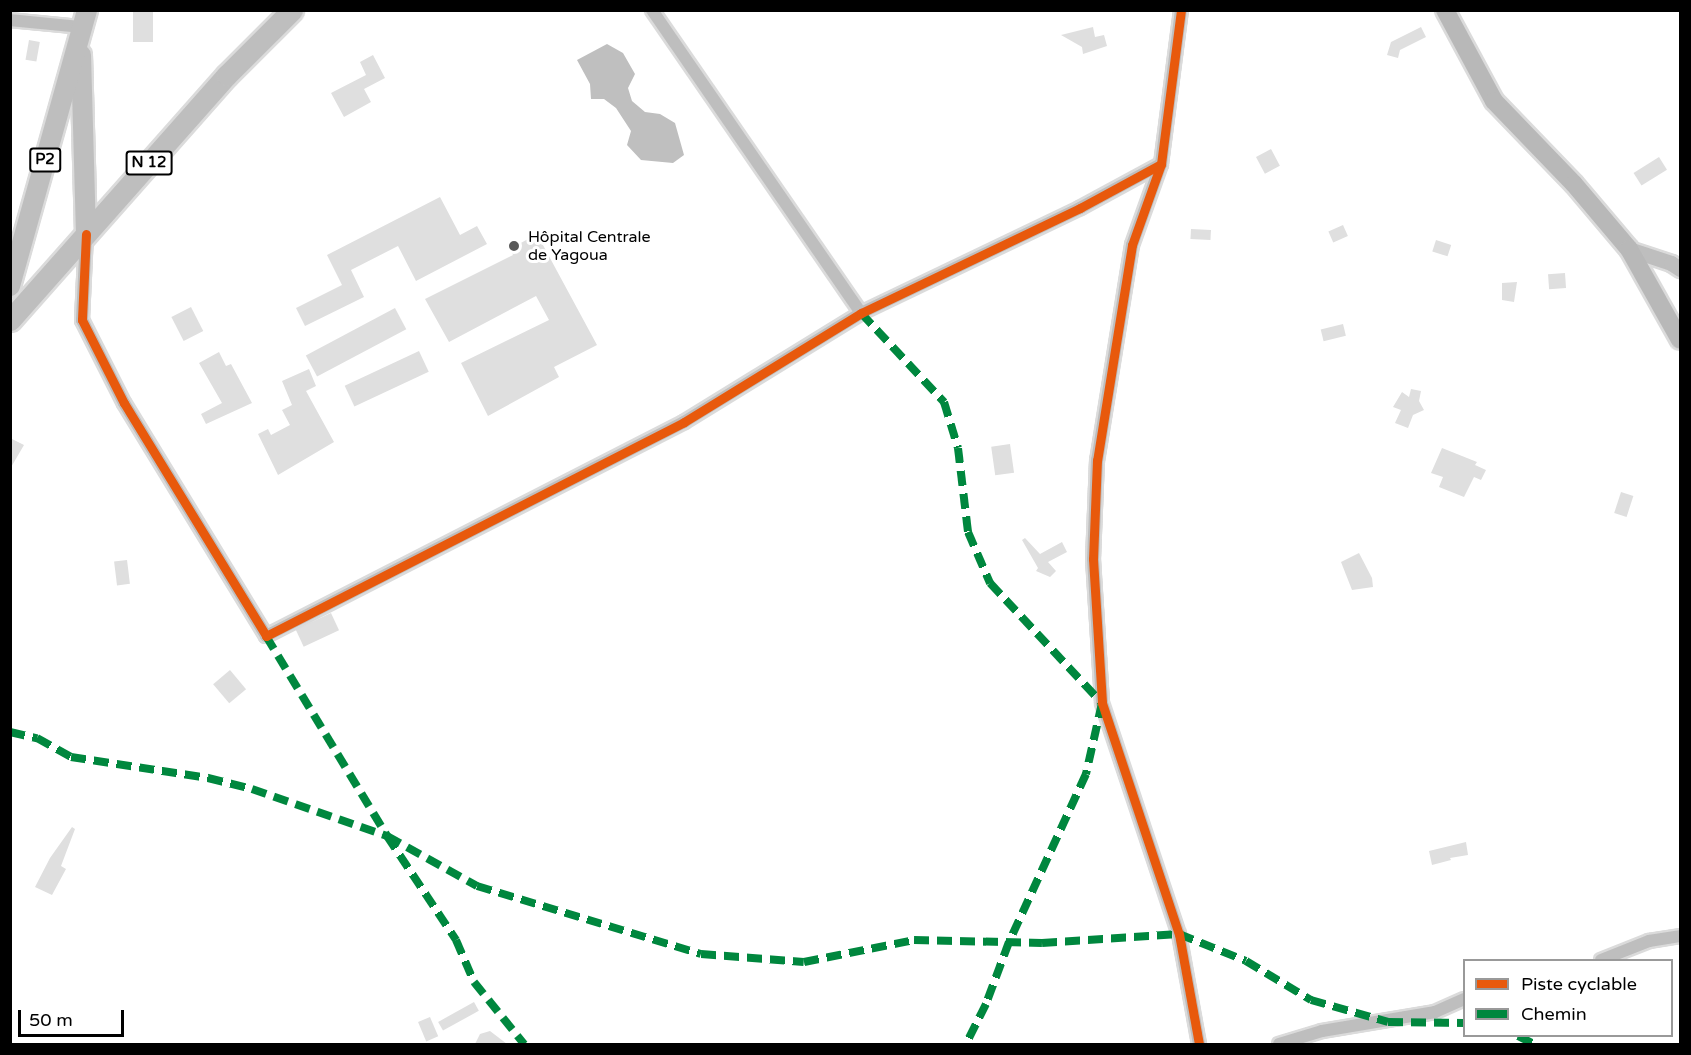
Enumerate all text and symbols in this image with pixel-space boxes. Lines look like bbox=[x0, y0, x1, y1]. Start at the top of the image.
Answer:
road number: P2 bbox=[28, 148, 62, 172]
road number: N 12 bbox=[125, 151, 173, 175]
place label: Hôpital Centrale de Yagoua bbox=[528, 227, 651, 265]
marker: Hôpital Centrale de Yagoua bbox=[505, 237, 523, 255]
legend bbox=[1463, 959, 1673, 1037]
text: Piste cyclable bbox=[1521, 973, 1637, 995]
scale bar bbox=[21, 998, 128, 1036]
text: Chemin bbox=[1521, 1003, 1587, 1025]
text: 50 m bbox=[29, 1009, 73, 1031]

